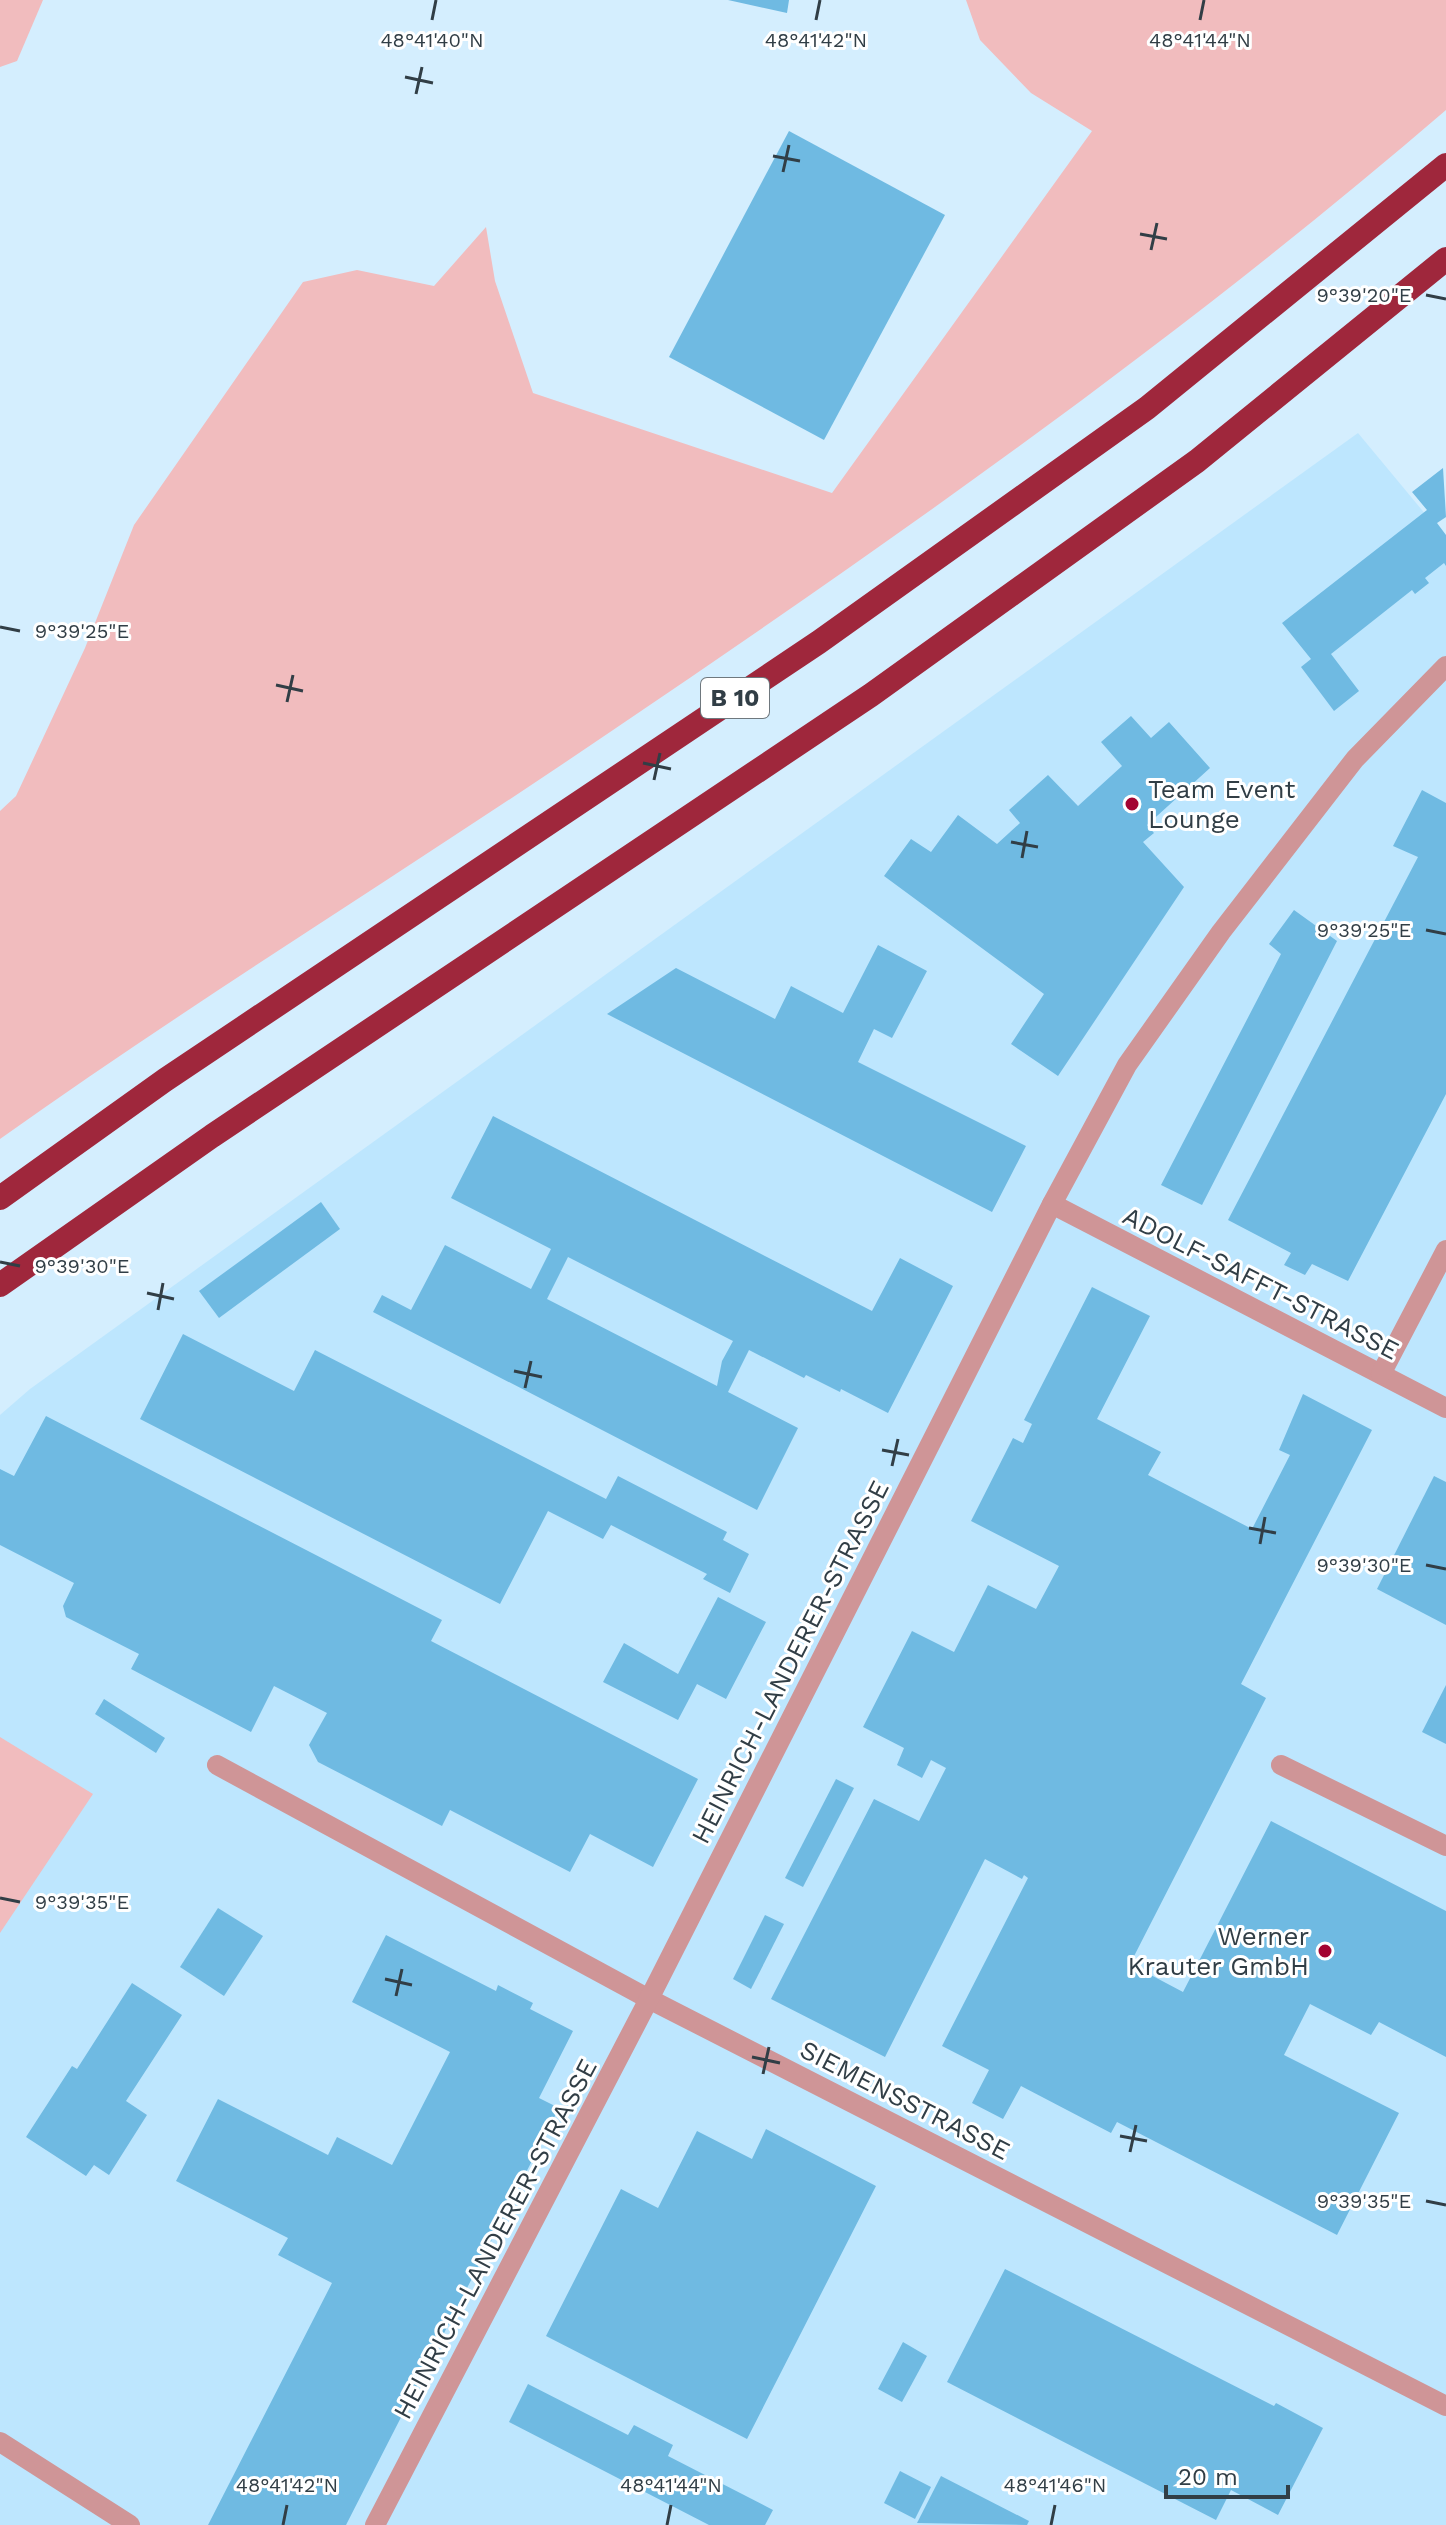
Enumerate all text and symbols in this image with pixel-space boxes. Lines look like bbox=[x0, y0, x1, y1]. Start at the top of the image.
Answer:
text: 48°41'40"N bbox=[380, 28, 484, 52]
text: 48°41'42"N bbox=[765, 28, 867, 52]
text: 48°41'44"N bbox=[1149, 28, 1251, 52]
text: 9°39'20"E bbox=[1316, 283, 1412, 307]
text: 9°39'25"E bbox=[35, 619, 129, 643]
road number: B 10 bbox=[701, 678, 769, 718]
place label: Team Event Lounge bbox=[1148, 774, 1295, 834]
marker: Team Event Lounge bbox=[1123, 795, 1141, 813]
text: 9°39'25"E bbox=[1317, 918, 1411, 942]
street label: ADOLF-SAFFT-STRASSE bbox=[1118, 1200, 1404, 1366]
text: 9°39'30"E bbox=[34, 1254, 130, 1278]
street label: HEINRICH-LANDERER-STRASSE bbox=[685, 1476, 895, 1848]
text: 9°39'30"E bbox=[1316, 1553, 1412, 1577]
text: 9°39'35"E bbox=[35, 1890, 129, 1914]
place label: Werner Krauter GmbH bbox=[1127, 1921, 1309, 1981]
marker: Werner Krauter GmbH bbox=[1316, 1942, 1334, 1960]
street label: SIEMENSSTRASSE bbox=[795, 2034, 1015, 2166]
street label: HEINRICH-LANDERER-STRASSE bbox=[387, 2054, 603, 2424]
text: 9°39'35"E bbox=[1317, 2189, 1411, 2213]
scale bar bbox=[1166, 2449, 1288, 2499]
text: 20 m bbox=[1178, 2463, 1238, 2491]
text: 48°41'42"N bbox=[236, 2473, 338, 2497]
text: 48°41'44"N bbox=[620, 2473, 722, 2497]
text: 48°41'46"N bbox=[1004, 2473, 1106, 2497]

